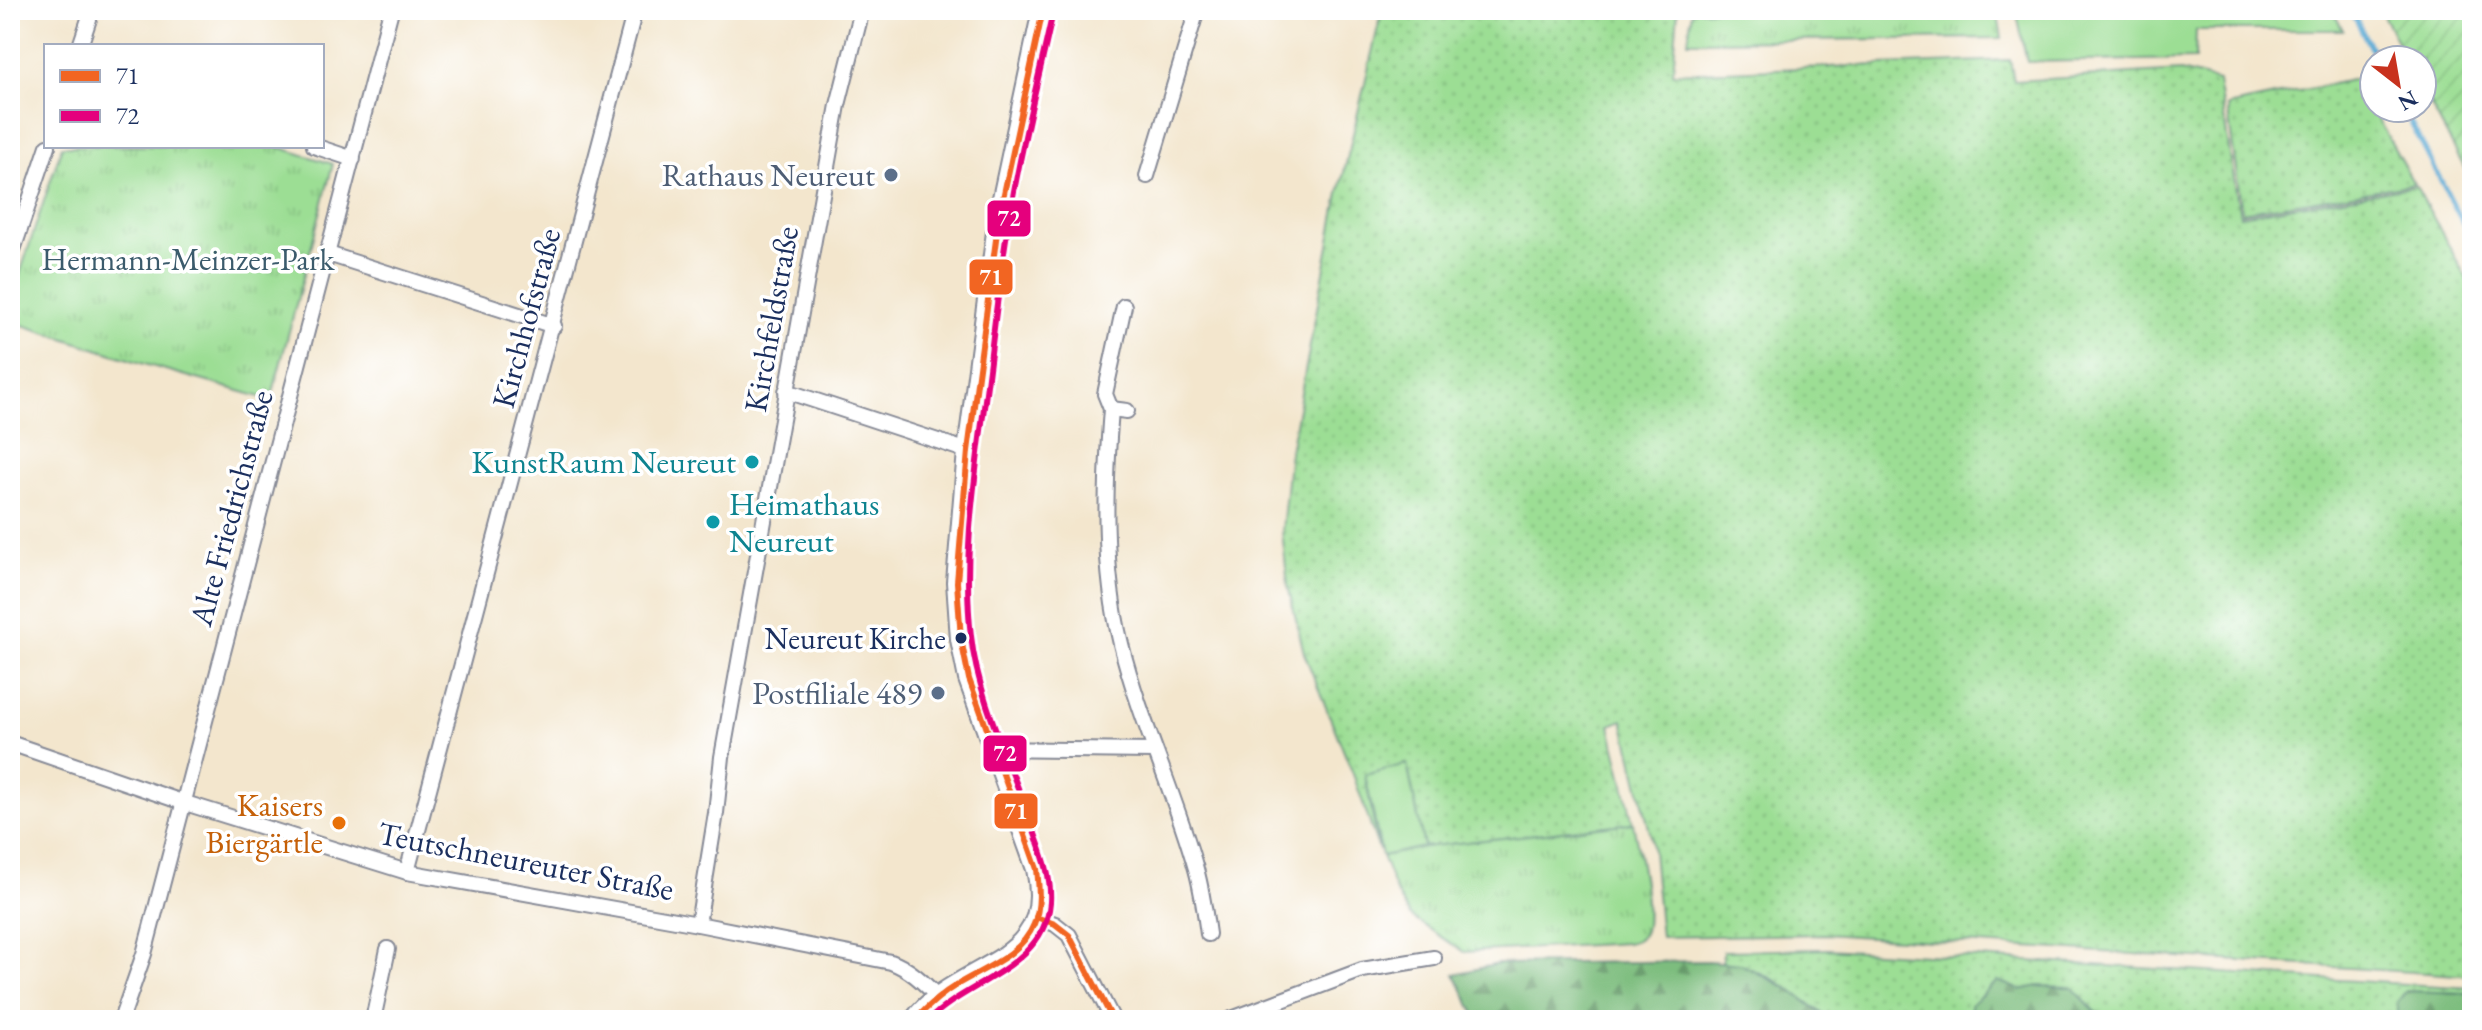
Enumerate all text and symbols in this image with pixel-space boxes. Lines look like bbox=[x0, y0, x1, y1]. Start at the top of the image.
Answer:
legend bbox=[44, 44, 324, 148]
north arrow bbox=[2358, 44, 2438, 124]
text: 71 bbox=[116, 60, 139, 91]
text: N bbox=[2393, 84, 2423, 118]
text: 72 bbox=[116, 100, 140, 131]
place label: Rathaus Neureut bbox=[662, 154, 875, 196]
marker: Rathaus Neureut bbox=[882, 166, 900, 184]
line badge: 72 bbox=[986, 199, 1032, 238]
text: 72 bbox=[997, 204, 1021, 233]
street label: Kirchhofstraße bbox=[482, 223, 570, 413]
street label: Kirchfeldstraße bbox=[734, 223, 808, 415]
park label: Hermann-Meinzer-Park bbox=[41, 238, 336, 280]
line badge: 71 bbox=[968, 258, 1014, 296]
text: 71 bbox=[979, 263, 1003, 292]
street label: Alte Friedrichstraße bbox=[179, 385, 283, 632]
place label: KunstRaum Neureut bbox=[472, 441, 736, 483]
marker: KunstRaum Neureut bbox=[743, 453, 761, 471]
place label: Heimathaus Neureut bbox=[729, 483, 879, 562]
marker: Heimathaus Neureut bbox=[704, 513, 722, 531]
place label: Neureut Kirche bbox=[765, 619, 946, 658]
marker: Neureut Kirche bbox=[953, 630, 969, 646]
place label: Postfiliale 489 bbox=[752, 672, 922, 714]
marker: Postfiliale 489 bbox=[929, 684, 947, 702]
line badge: 72 bbox=[982, 734, 1028, 773]
text: 72 bbox=[993, 739, 1017, 768]
place label: Kaisers Biergärtle bbox=[206, 784, 323, 863]
line badge: 71 bbox=[993, 792, 1039, 830]
text: 71 bbox=[1004, 797, 1028, 826]
street label: Teutschneureuter Straße bbox=[375, 812, 677, 910]
marker: Kaisers Biergärtle bbox=[330, 814, 348, 832]

